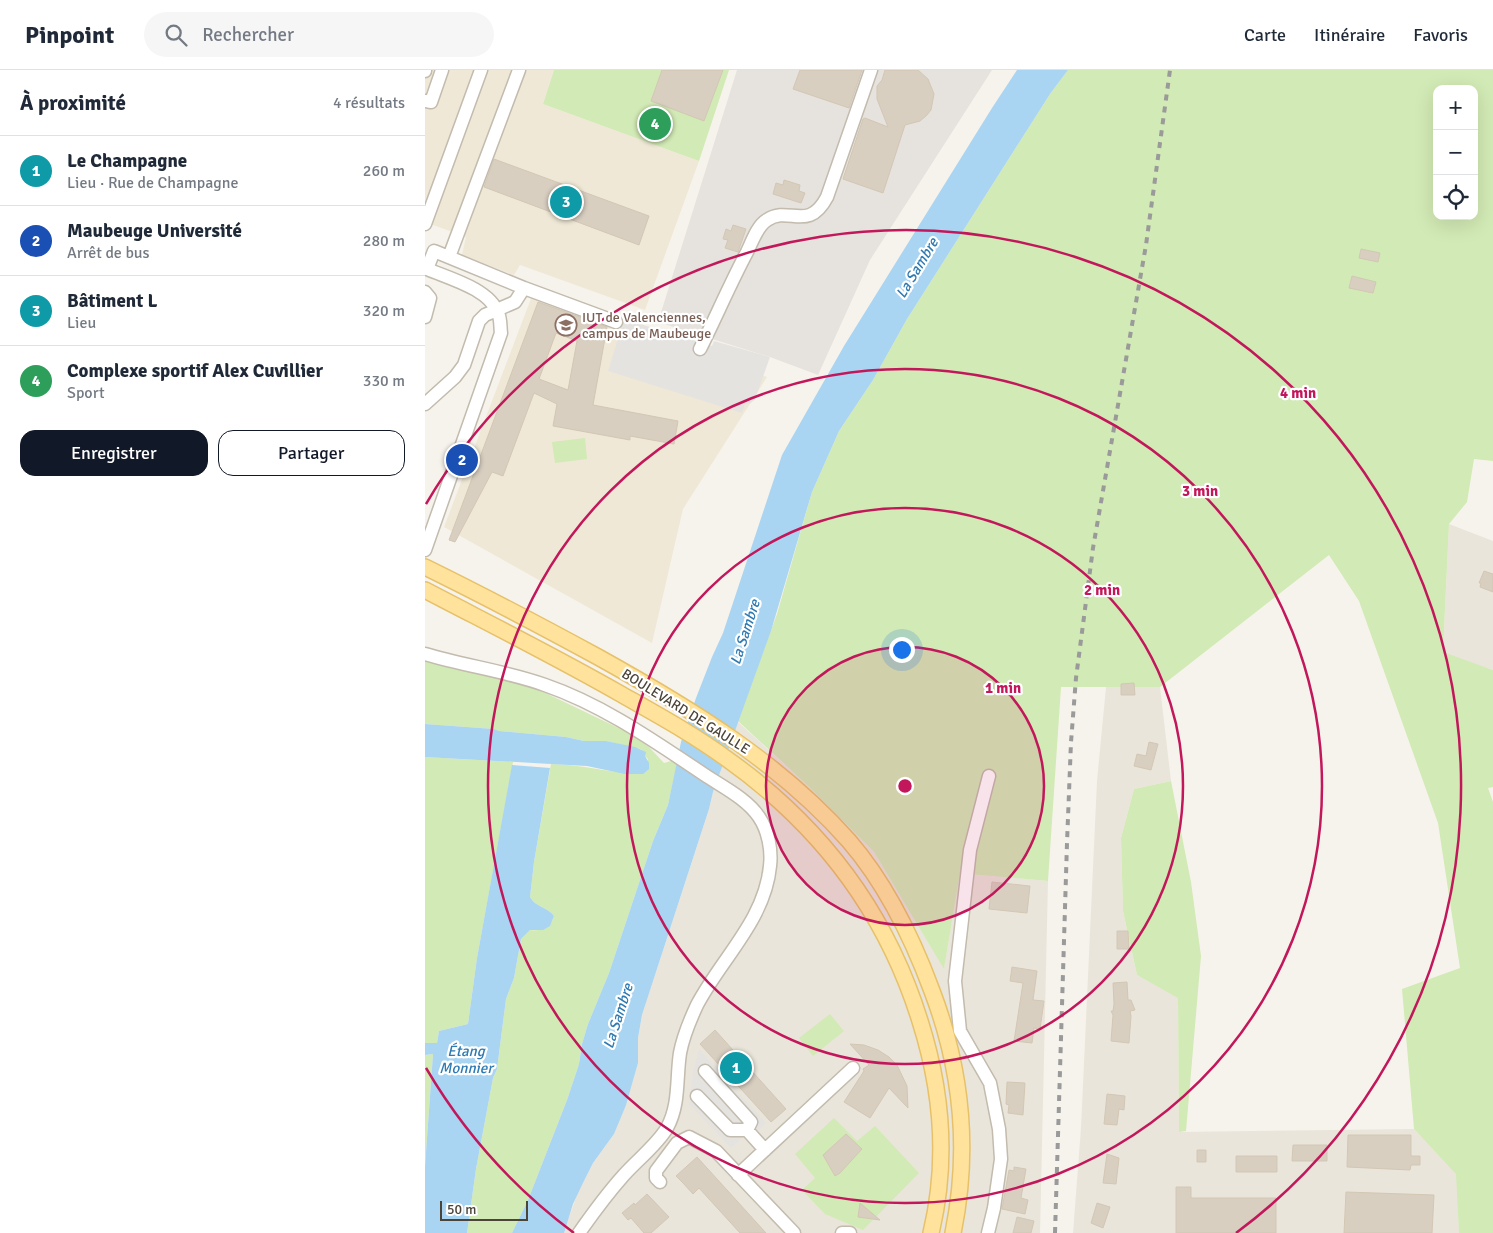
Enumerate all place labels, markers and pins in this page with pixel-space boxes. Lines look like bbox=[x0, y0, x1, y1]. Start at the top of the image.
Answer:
pin: 4 bbox=[639, 105, 671, 143]
pin: 3 bbox=[550, 183, 582, 221]
place label: IUT de Valenciennes, campus de Maubeuge bbox=[582, 309, 711, 342]
school or university icon: IUT de Valenciennes, campus de Maubeuge bbox=[554, 313, 578, 337]
pin: 2 bbox=[446, 441, 478, 479]
centre of rings bbox=[896, 777, 914, 795]
pin: 1 bbox=[720, 1049, 752, 1087]

